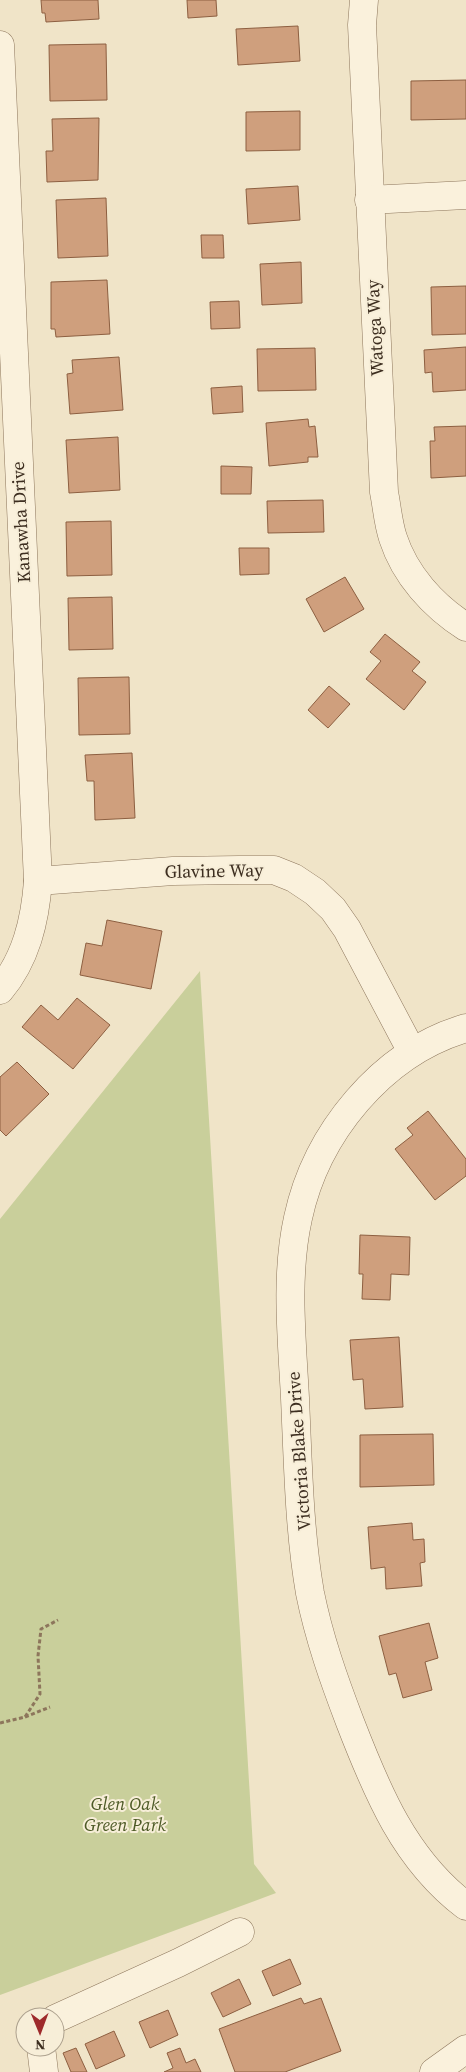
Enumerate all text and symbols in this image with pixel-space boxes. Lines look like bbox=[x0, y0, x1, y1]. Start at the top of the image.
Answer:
street label: Watoga Way bbox=[359, 278, 390, 377]
street label: Kanawha Drive bbox=[5, 461, 36, 583]
street label: Glavine Way bbox=[164, 857, 264, 884]
street label: Victoria Blake Drive bbox=[280, 1371, 317, 1531]
park label: Glen Oak Green Park bbox=[84, 1791, 167, 1837]
north arrow bbox=[15, 2007, 65, 2057]
text: N bbox=[35, 2035, 46, 2055]

